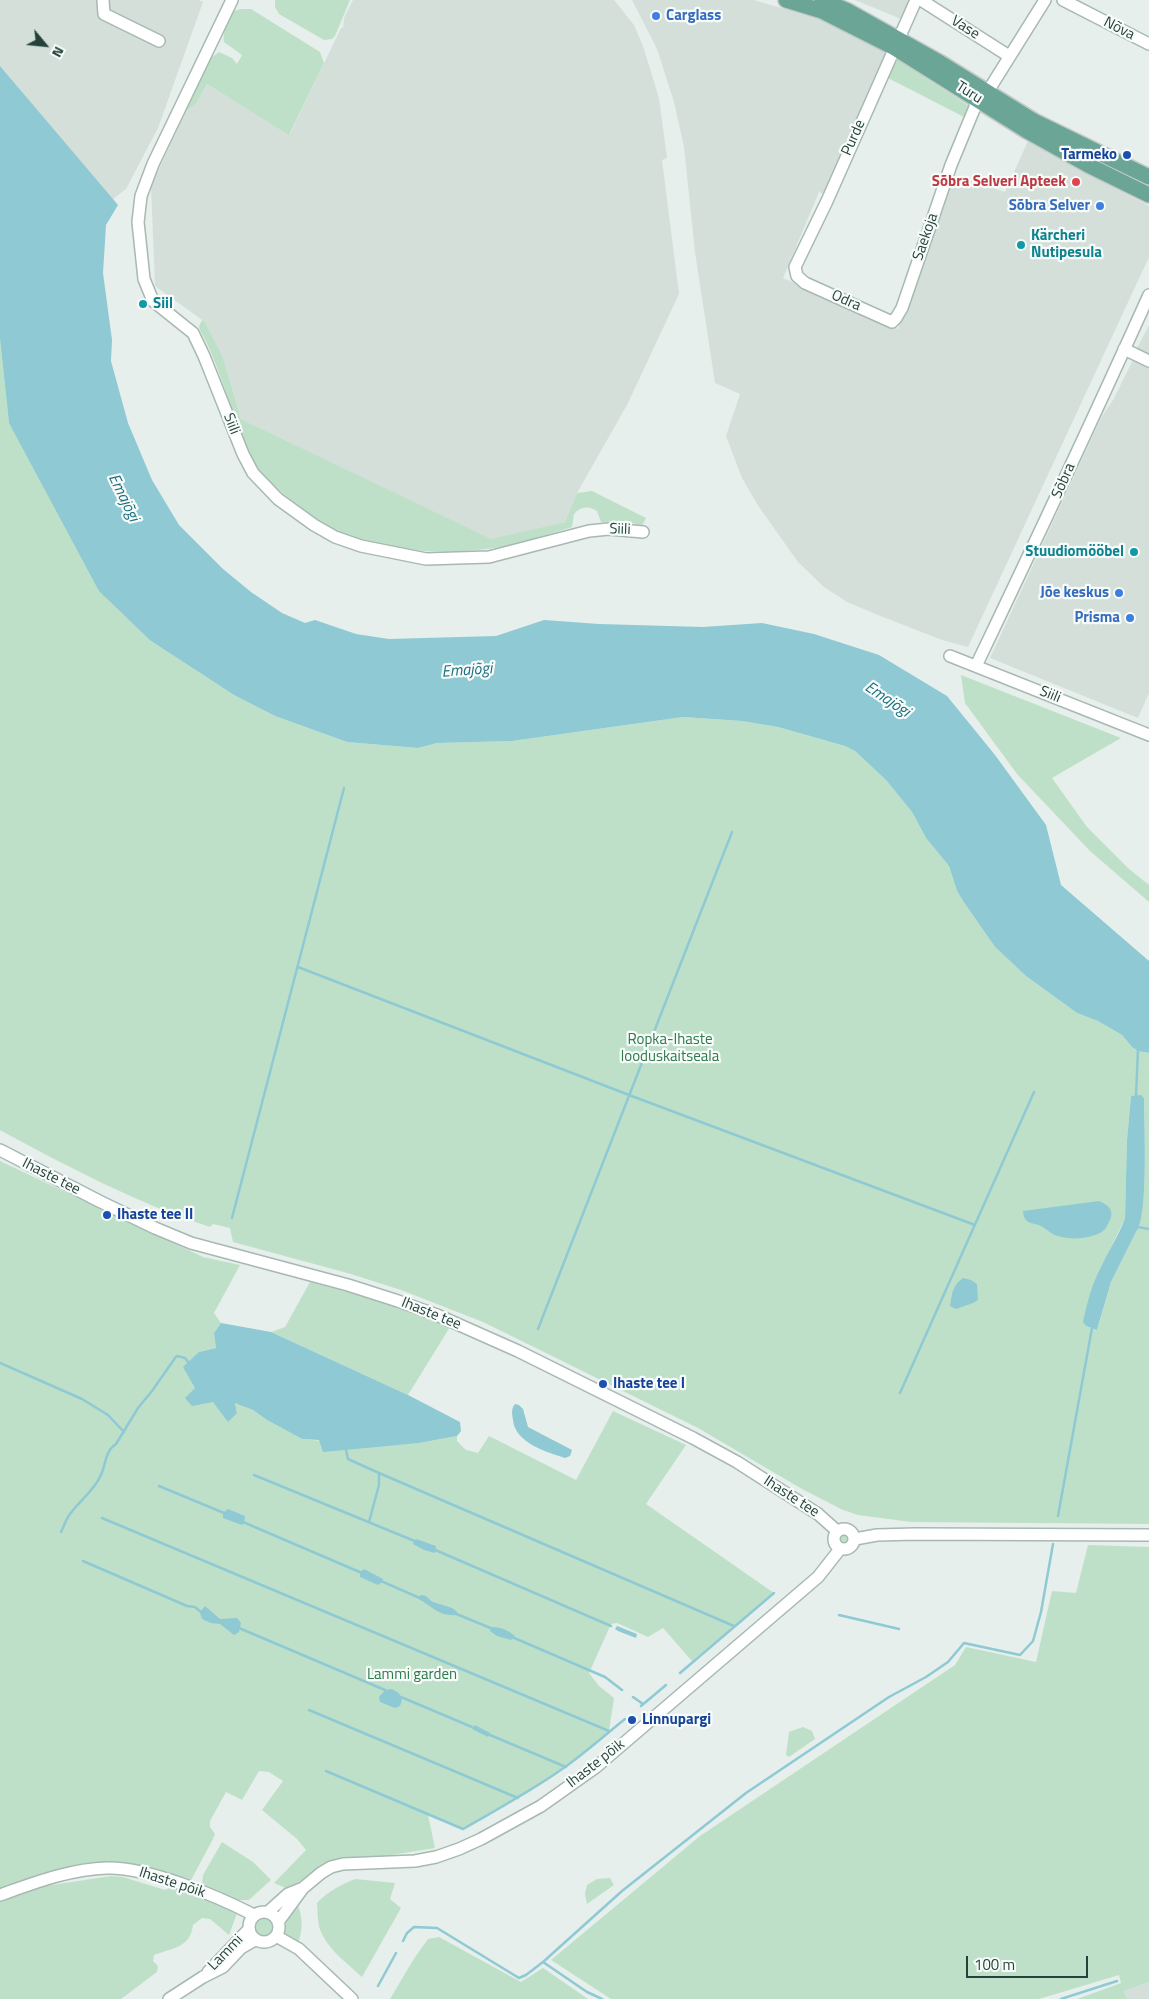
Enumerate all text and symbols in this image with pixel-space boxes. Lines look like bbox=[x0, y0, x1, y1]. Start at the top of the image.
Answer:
place label: Carglass bbox=[666, 7, 721, 25]
marker: Carglass bbox=[650, 10, 662, 22]
street label: Vase bbox=[947, 12, 983, 44]
street label: Nõva bbox=[1100, 14, 1138, 44]
north arrow bbox=[20, 20, 70, 70]
text: N bbox=[47, 43, 70, 61]
street label: Turu bbox=[952, 78, 986, 108]
street label: Purde bbox=[838, 117, 870, 159]
place label: Tarmeko bbox=[1061, 146, 1117, 164]
marker: Tarmeko bbox=[1121, 149, 1133, 161]
place label: Sõbra Selveri Apteek bbox=[932, 173, 1066, 191]
marker: Sõbra Selveri Apteek bbox=[1070, 176, 1082, 188]
place label: Sõbra Selver bbox=[1009, 197, 1090, 215]
marker: Sõbra Selver bbox=[1094, 200, 1106, 212]
street label: Saekoja bbox=[910, 211, 942, 263]
place label: Kärcheri Nutipesula bbox=[1031, 227, 1102, 262]
marker: Kärcheri Nutipesula bbox=[1015, 239, 1027, 251]
street label: Odra bbox=[828, 287, 864, 315]
place label: Siil bbox=[153, 295, 173, 313]
marker: Siil bbox=[137, 298, 149, 310]
street label: Siili bbox=[219, 411, 243, 437]
street label: Sõbra bbox=[1048, 461, 1080, 501]
water label: Emajõgi bbox=[103, 471, 143, 525]
street label: Siili bbox=[609, 521, 631, 539]
place label: Stuudiomööbel bbox=[1025, 543, 1124, 561]
marker: Stuudiomööbel bbox=[1128, 546, 1140, 558]
place label: Jõe keskus bbox=[1040, 584, 1109, 602]
marker: Jõe keskus bbox=[1113, 587, 1125, 599]
place label: Prisma bbox=[1074, 609, 1120, 627]
marker: Prisma bbox=[1124, 612, 1136, 624]
water label: Emajõgi bbox=[441, 660, 493, 682]
water label: Emajõgi bbox=[861, 678, 913, 722]
street label: Siili bbox=[1037, 683, 1063, 707]
park label: Ropka-Ihaste looduskaitseala bbox=[621, 1031, 719, 1066]
street label: Ihaste tee bbox=[19, 1155, 83, 1199]
place label: Ihaste tee II bbox=[117, 1206, 193, 1224]
marker: Ihaste tee II bbox=[101, 1209, 113, 1221]
street label: Ihaste tee bbox=[399, 1294, 463, 1334]
place label: Ihaste tee I bbox=[613, 1375, 685, 1393]
marker: Ihaste tee I bbox=[597, 1378, 609, 1390]
street label: Ihaste tee bbox=[760, 1472, 822, 1522]
park label: Lammi garden bbox=[367, 1666, 457, 1684]
place label: Linnupargi bbox=[642, 1711, 711, 1729]
marker: Linnupargi bbox=[626, 1714, 638, 1726]
street label: Ihaste põik bbox=[563, 1736, 629, 1792]
street label: Ihaste põik bbox=[137, 1864, 207, 1902]
street label: Lammi bbox=[205, 1931, 247, 1975]
scale bar bbox=[969, 1946, 1092, 1978]
text: 100 m bbox=[974, 1953, 1015, 1976]

